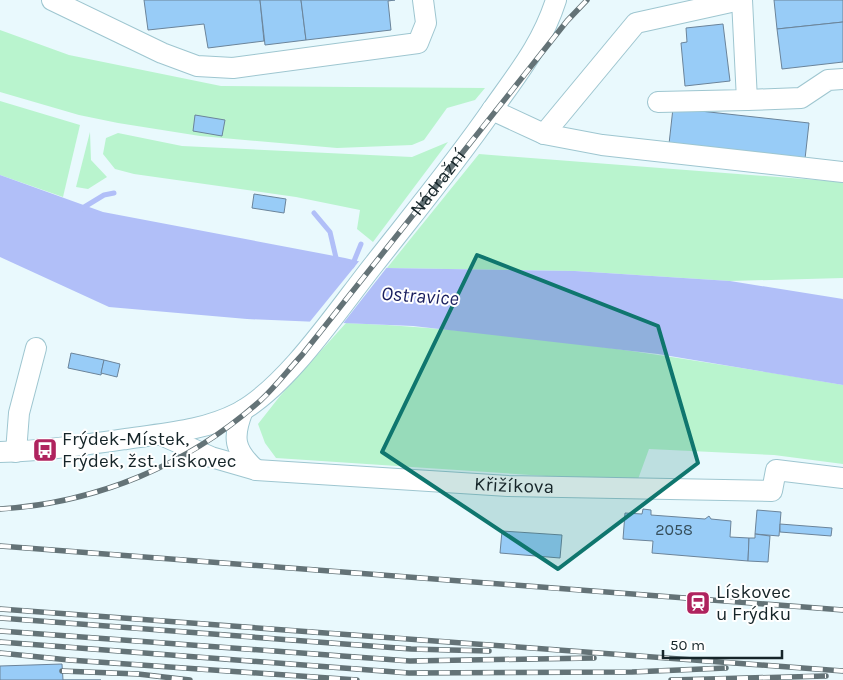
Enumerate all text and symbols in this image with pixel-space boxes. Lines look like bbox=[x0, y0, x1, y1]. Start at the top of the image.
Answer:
street label: Nádražní bbox=[406, 145, 471, 220]
water label: Ostravice bbox=[380, 282, 460, 310]
place label: Frýdek-Místek, Frýdek, žst. Lískovec bbox=[62, 428, 237, 472]
bus stop icon: Frýdek-Místek, Frýdek, žst. Lískovec bbox=[32, 437, 58, 463]
street label: Křižíkova bbox=[473, 473, 554, 498]
house number: 2058 bbox=[655, 520, 693, 539]
place label: Lískovec u Frýdku bbox=[716, 581, 791, 625]
station icon: Lískovec u Frýdku bbox=[685, 590, 711, 616]
scale bar bbox=[663, 628, 782, 660]
text: 50 m bbox=[670, 636, 705, 654]

